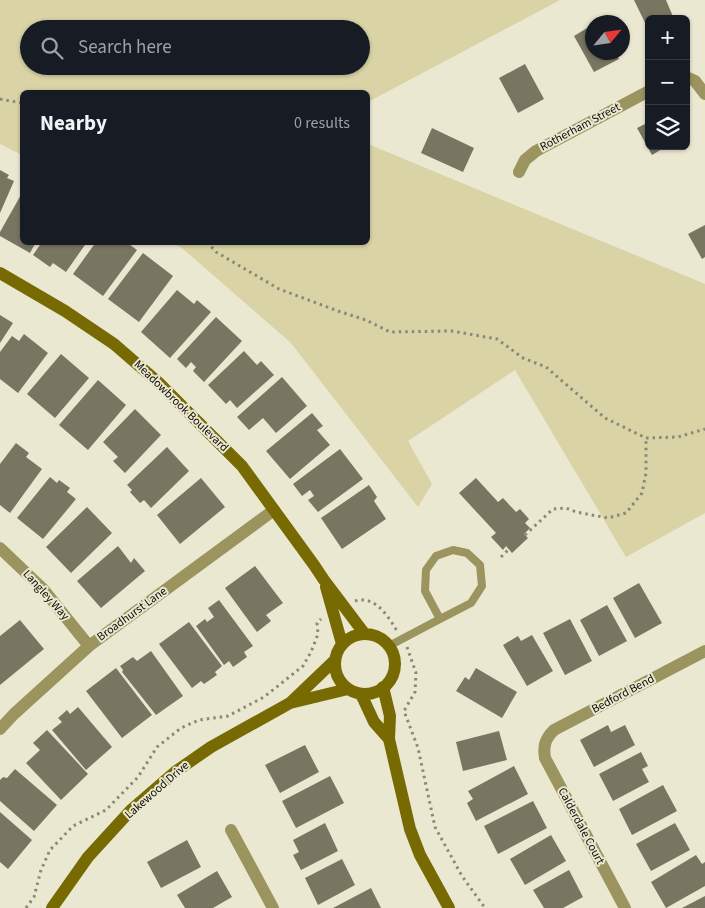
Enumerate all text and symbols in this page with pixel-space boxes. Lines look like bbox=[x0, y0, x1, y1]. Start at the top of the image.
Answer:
north arrow bbox=[585, 15, 630, 60]
map controls bbox=[645, 15, 690, 150]
button: + bbox=[645, 15, 690, 60]
search box bbox=[20, 20, 370, 75]
icon: search bbox=[38, 34, 66, 62]
text: Search here bbox=[78, 34, 172, 61]
button: − bbox=[645, 60, 690, 105]
street label: Rotherham Street bbox=[537, 99, 623, 155]
button: layers bbox=[645, 105, 690, 150]
text: Nearby bbox=[40, 108, 107, 138]
text: 0 results bbox=[294, 112, 350, 134]
street label: Meadowbrook Boulevard bbox=[130, 356, 232, 456]
street label: Langley Way bbox=[19, 566, 73, 624]
street label: Broadhurst Lane bbox=[93, 583, 171, 645]
street label: Bedford Bend bbox=[589, 670, 657, 718]
street label: Lakewood Drive bbox=[121, 757, 193, 823]
street label: Calderdale Court bbox=[554, 785, 608, 867]

